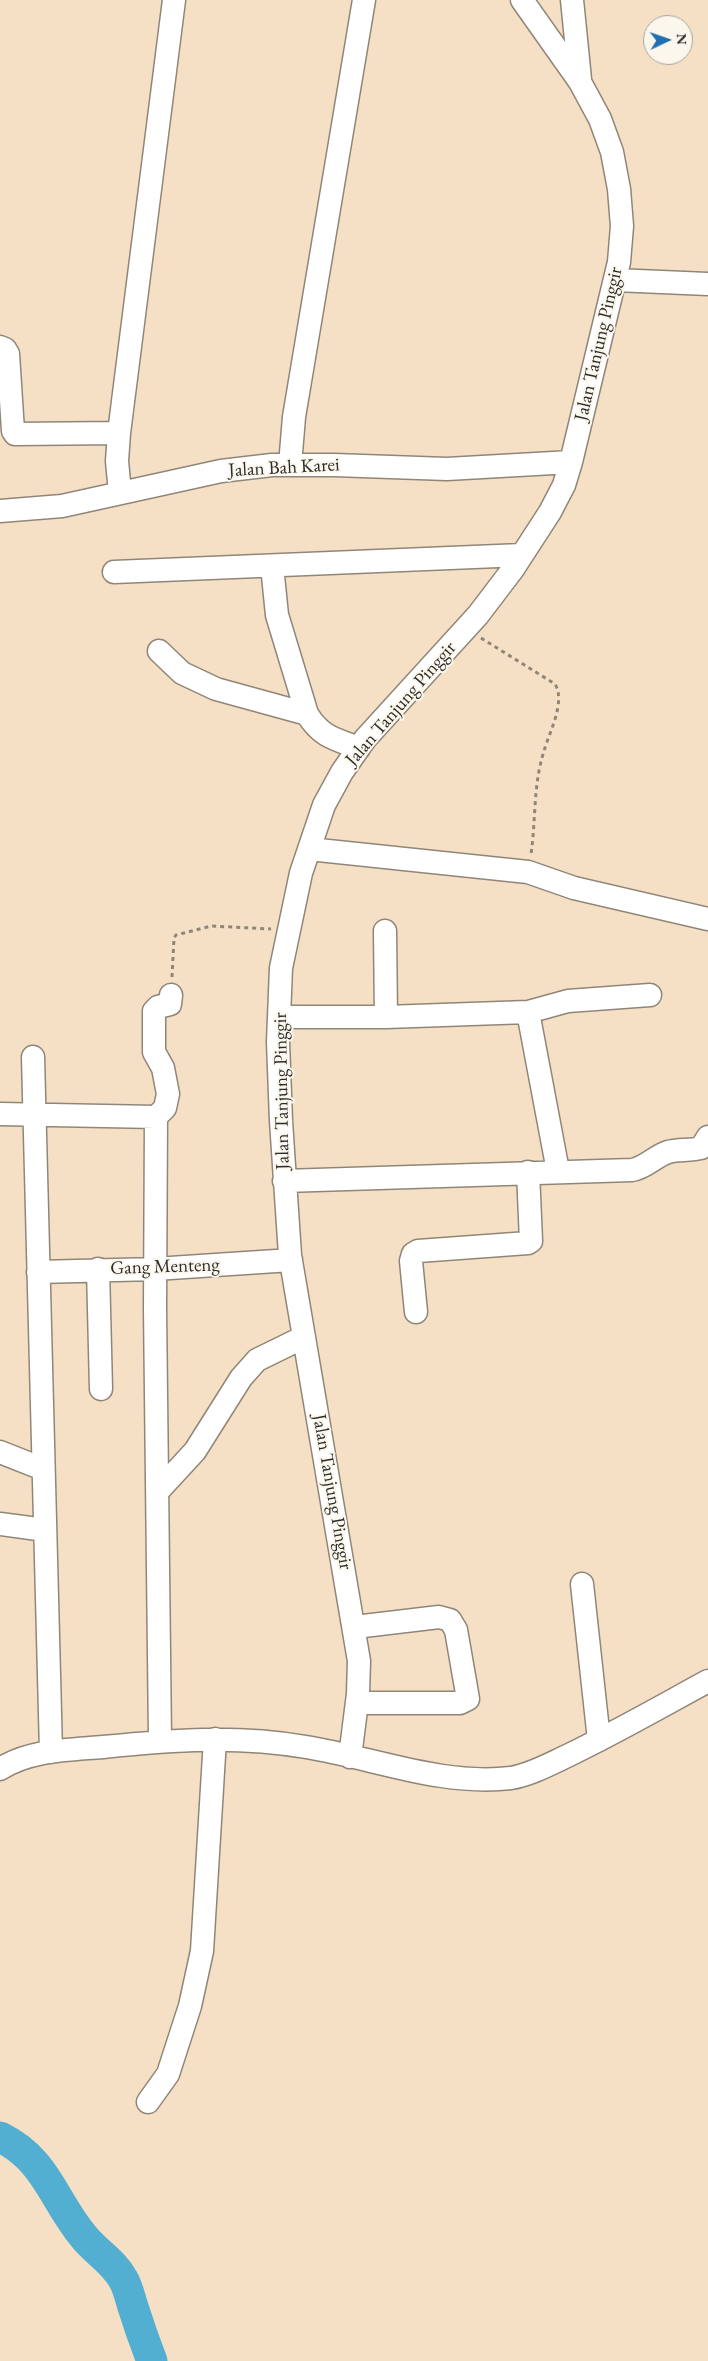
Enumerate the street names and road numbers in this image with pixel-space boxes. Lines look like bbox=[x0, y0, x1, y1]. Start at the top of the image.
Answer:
street label: Jalan Tanjung Pinggir bbox=[570, 265, 628, 423]
street label: Jalan Bah Karei bbox=[228, 454, 340, 482]
street label: Jalan Tanjung Pinggir bbox=[341, 637, 461, 771]
street label: Jalan Tanjung Pinggir bbox=[269, 1012, 295, 1170]
street label: Gang Menteng bbox=[110, 1254, 220, 1280]
street label: Jalan Tanjung Pinggir bbox=[307, 1412, 357, 1572]

